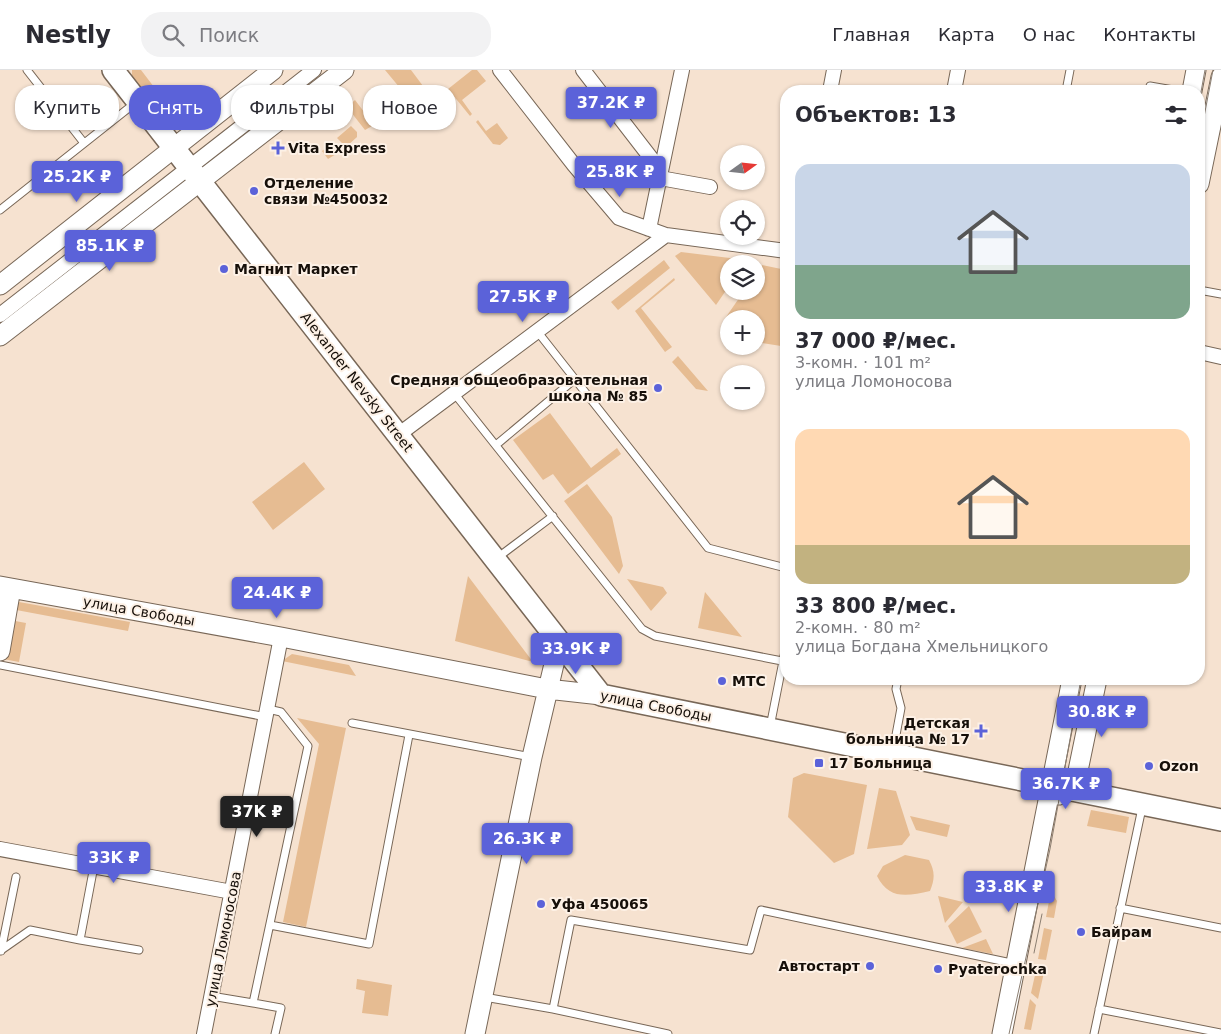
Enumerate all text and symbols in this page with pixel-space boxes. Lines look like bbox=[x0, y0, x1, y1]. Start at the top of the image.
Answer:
search box bbox=[141, 12, 491, 57]
text: Nestly bbox=[25, 21, 111, 49]
icon: search bbox=[159, 21, 187, 49]
text: Поиск bbox=[199, 24, 259, 46]
text: Главная bbox=[832, 24, 910, 45]
text: Карта bbox=[938, 24, 995, 45]
text: О нас bbox=[1023, 24, 1075, 45]
text: Контакты bbox=[1103, 24, 1196, 45]
chip: Купить bbox=[15, 85, 119, 130]
chip: Снять bbox=[129, 85, 221, 130]
chip: Фильтры bbox=[231, 85, 353, 130]
chip: Новое bbox=[363, 85, 456, 130]
pin: 37.2K ₽ bbox=[565, 87, 657, 129]
text: 37.2K ₽ bbox=[577, 93, 645, 112]
icon: filters bbox=[1162, 101, 1190, 129]
text: Объектов: 13 bbox=[795, 103, 957, 127]
place label: Vita Express bbox=[288, 140, 386, 156]
marker: Vita Express bbox=[272, 142, 284, 154]
north arrow bbox=[720, 145, 765, 190]
map controls bbox=[720, 145, 765, 410]
pin: 25.8K ₽ bbox=[574, 156, 666, 198]
pin: 25.2K ₽ bbox=[31, 160, 123, 203]
text: 25.8K ₽ bbox=[586, 162, 654, 181]
text: 25.2K ₽ bbox=[43, 167, 111, 186]
place label: Отделение связи №450032 bbox=[264, 175, 388, 207]
marker: Отделение связи №450032 bbox=[248, 185, 260, 197]
icon: home bbox=[948, 197, 1038, 287]
button: locate bbox=[720, 200, 765, 245]
pin: 85.1K ₽ bbox=[64, 230, 156, 272]
text: 85.1K ₽ bbox=[76, 236, 144, 255]
button: layers bbox=[720, 255, 765, 300]
place label: Магнит Маркет bbox=[234, 261, 359, 277]
marker: Магнит Маркет bbox=[218, 263, 230, 275]
pin: 27.5K ₽ bbox=[477, 280, 569, 323]
text: 27.5K ₽ bbox=[489, 287, 557, 306]
street label: Alexander Nevsky Street bbox=[297, 309, 417, 455]
button: + bbox=[720, 310, 765, 355]
text: 37 000 ₽/мес. bbox=[795, 329, 957, 353]
text: 3-комн. · 101 m² bbox=[795, 353, 931, 372]
button: − bbox=[720, 365, 765, 410]
place label: Средняя общеобразовательная школа № 85 bbox=[390, 372, 648, 404]
text: улица Ломоносова bbox=[795, 372, 953, 391]
marker: Средняя общеобразовательная школа № 85 bbox=[652, 382, 664, 394]
icon: home bbox=[948, 462, 1038, 552]
pin: 24.4K ₽ bbox=[231, 576, 323, 619]
text: 24.4K ₽ bbox=[243, 583, 311, 602]
street label: улица Свободы bbox=[82, 593, 196, 629]
text: 33 800 ₽/мес. bbox=[795, 594, 957, 618]
text: 2-комн. · 80 m² bbox=[795, 618, 921, 637]
pin: 33.9K ₽ bbox=[530, 632, 622, 675]
text: улица Богдана Хмельницкого bbox=[795, 637, 1048, 656]
text: 33.9K ₽ bbox=[542, 639, 610, 658]
place label: МТС bbox=[732, 673, 766, 689]
marker: МТС bbox=[716, 675, 728, 687]
street label: улица Свободы bbox=[599, 687, 713, 725]
pin: 30.8K ₽ bbox=[1056, 696, 1148, 738]
text: 30.8K ₽ bbox=[1068, 702, 1136, 721]
place label: Детская больница № 17 bbox=[846, 715, 970, 747]
marker: Детская больница № 17 bbox=[974, 724, 988, 738]
place label: 17 Больница bbox=[829, 755, 932, 771]
marker: 17 Больница bbox=[813, 757, 825, 769]
place label: Ozon bbox=[1159, 758, 1199, 774]
marker: Ozon bbox=[1143, 760, 1155, 772]
pin: 36.7K ₽ bbox=[1020, 768, 1112, 810]
text: 36.7K ₽ bbox=[1032, 774, 1100, 793]
pin: 37K ₽ bbox=[222, 796, 292, 838]
text: 37K ₽ bbox=[231, 802, 283, 821]
pin: 26.3K ₽ bbox=[481, 822, 573, 865]
text: 26.3K ₽ bbox=[493, 829, 561, 848]
pin: 33K ₽ bbox=[79, 842, 149, 884]
text: 33K ₽ bbox=[88, 848, 140, 867]
street label: улица Ломоносова bbox=[202, 870, 244, 1008]
pin: 33.8K ₽ bbox=[963, 870, 1055, 913]
text: 33.8K ₽ bbox=[975, 877, 1043, 896]
place label: Уфа 450065 bbox=[551, 896, 648, 912]
marker: Уфа 450065 bbox=[535, 898, 547, 910]
place label: Байрам bbox=[1091, 924, 1152, 940]
marker: Байрам bbox=[1075, 926, 1087, 938]
place label: Автостарт bbox=[779, 958, 861, 974]
marker: Автостарт bbox=[864, 960, 876, 972]
place label: Pyaterochka bbox=[948, 961, 1047, 977]
marker: Pyaterochka bbox=[932, 963, 944, 975]

